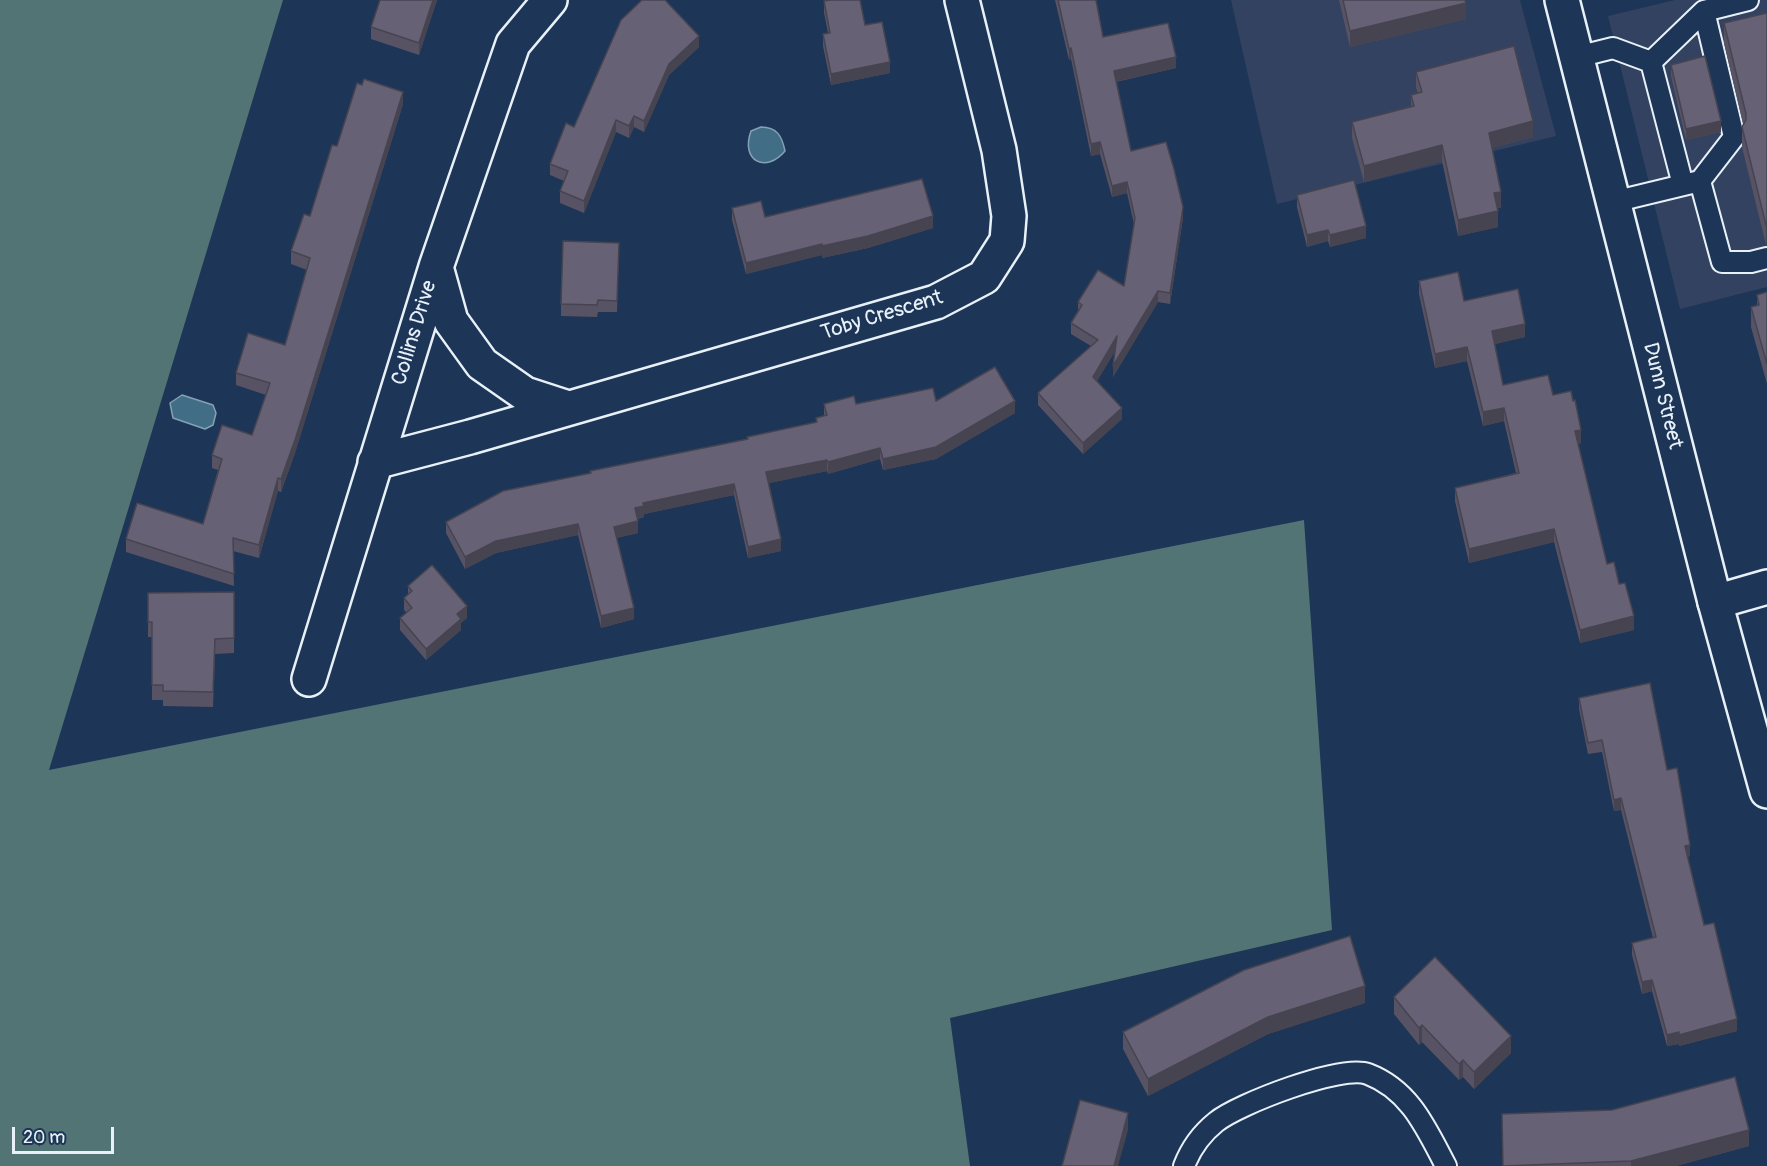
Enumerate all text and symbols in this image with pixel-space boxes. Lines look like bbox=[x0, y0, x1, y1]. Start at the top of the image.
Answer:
street label: Collins Drive bbox=[387, 278, 443, 388]
street label: Toby Crescent bbox=[818, 285, 946, 347]
street label: Dunn Street bbox=[1637, 340, 1687, 452]
scale bar bbox=[15, 1115, 117, 1153]
text: 20 m bbox=[23, 1126, 65, 1149]

